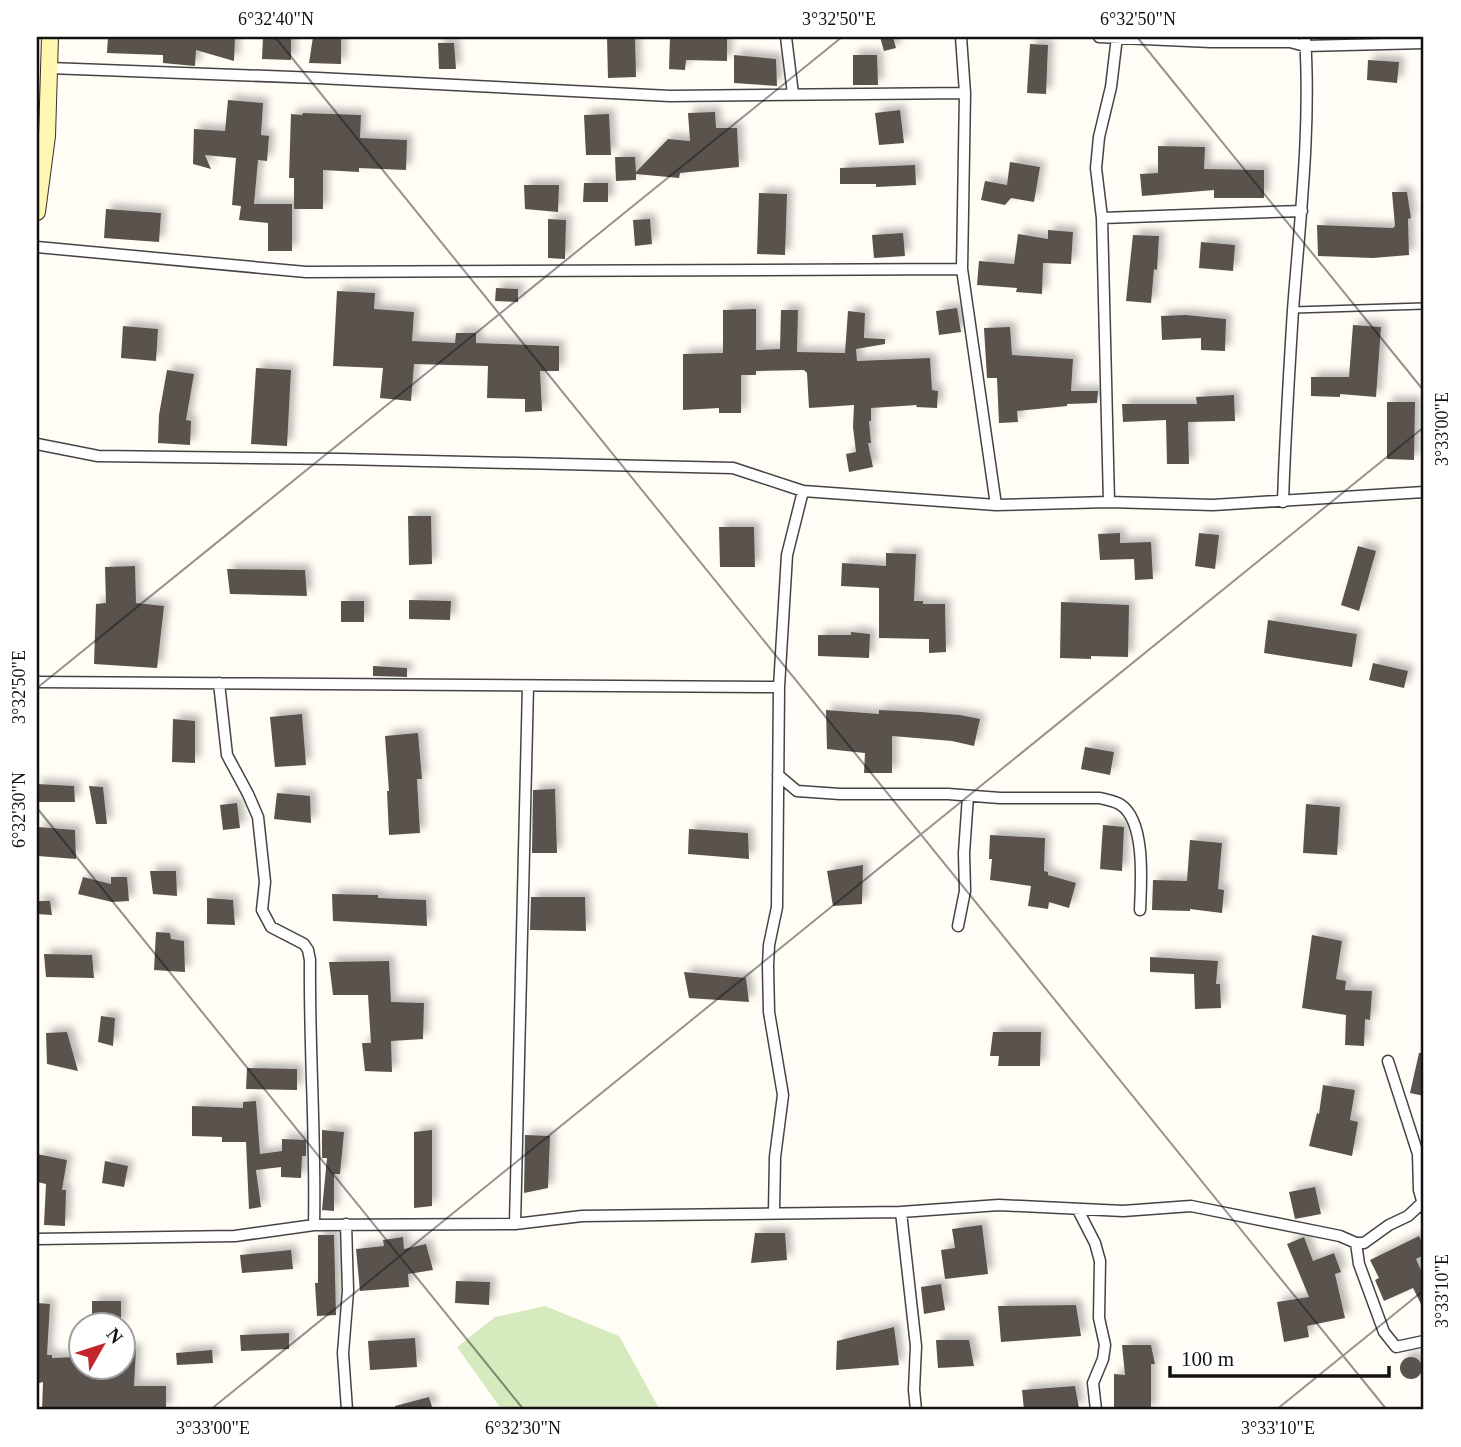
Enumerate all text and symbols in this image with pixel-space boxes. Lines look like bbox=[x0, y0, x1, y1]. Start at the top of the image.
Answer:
text: 6°32'40"N bbox=[238, 9, 314, 29]
text: 3°32'50"E bbox=[802, 9, 876, 29]
text: 6°32'50"N bbox=[1100, 9, 1176, 29]
text: 3°33'00"E bbox=[1432, 392, 1452, 466]
text: 3°32'50"E bbox=[9, 650, 29, 724]
text: 6°32'30"N bbox=[9, 772, 29, 848]
text: 3°33'10"E bbox=[1432, 1254, 1452, 1328]
north arrow bbox=[66, 1310, 136, 1380]
text: N bbox=[102, 1324, 127, 1348]
scale bar bbox=[1170, 1335, 1389, 1379]
text: 100 m bbox=[1181, 1347, 1234, 1371]
text: 3°33'00"E bbox=[176, 1418, 250, 1438]
text: 6°32'30"N bbox=[485, 1418, 561, 1438]
text: 3°33'10"E bbox=[1241, 1418, 1315, 1438]

